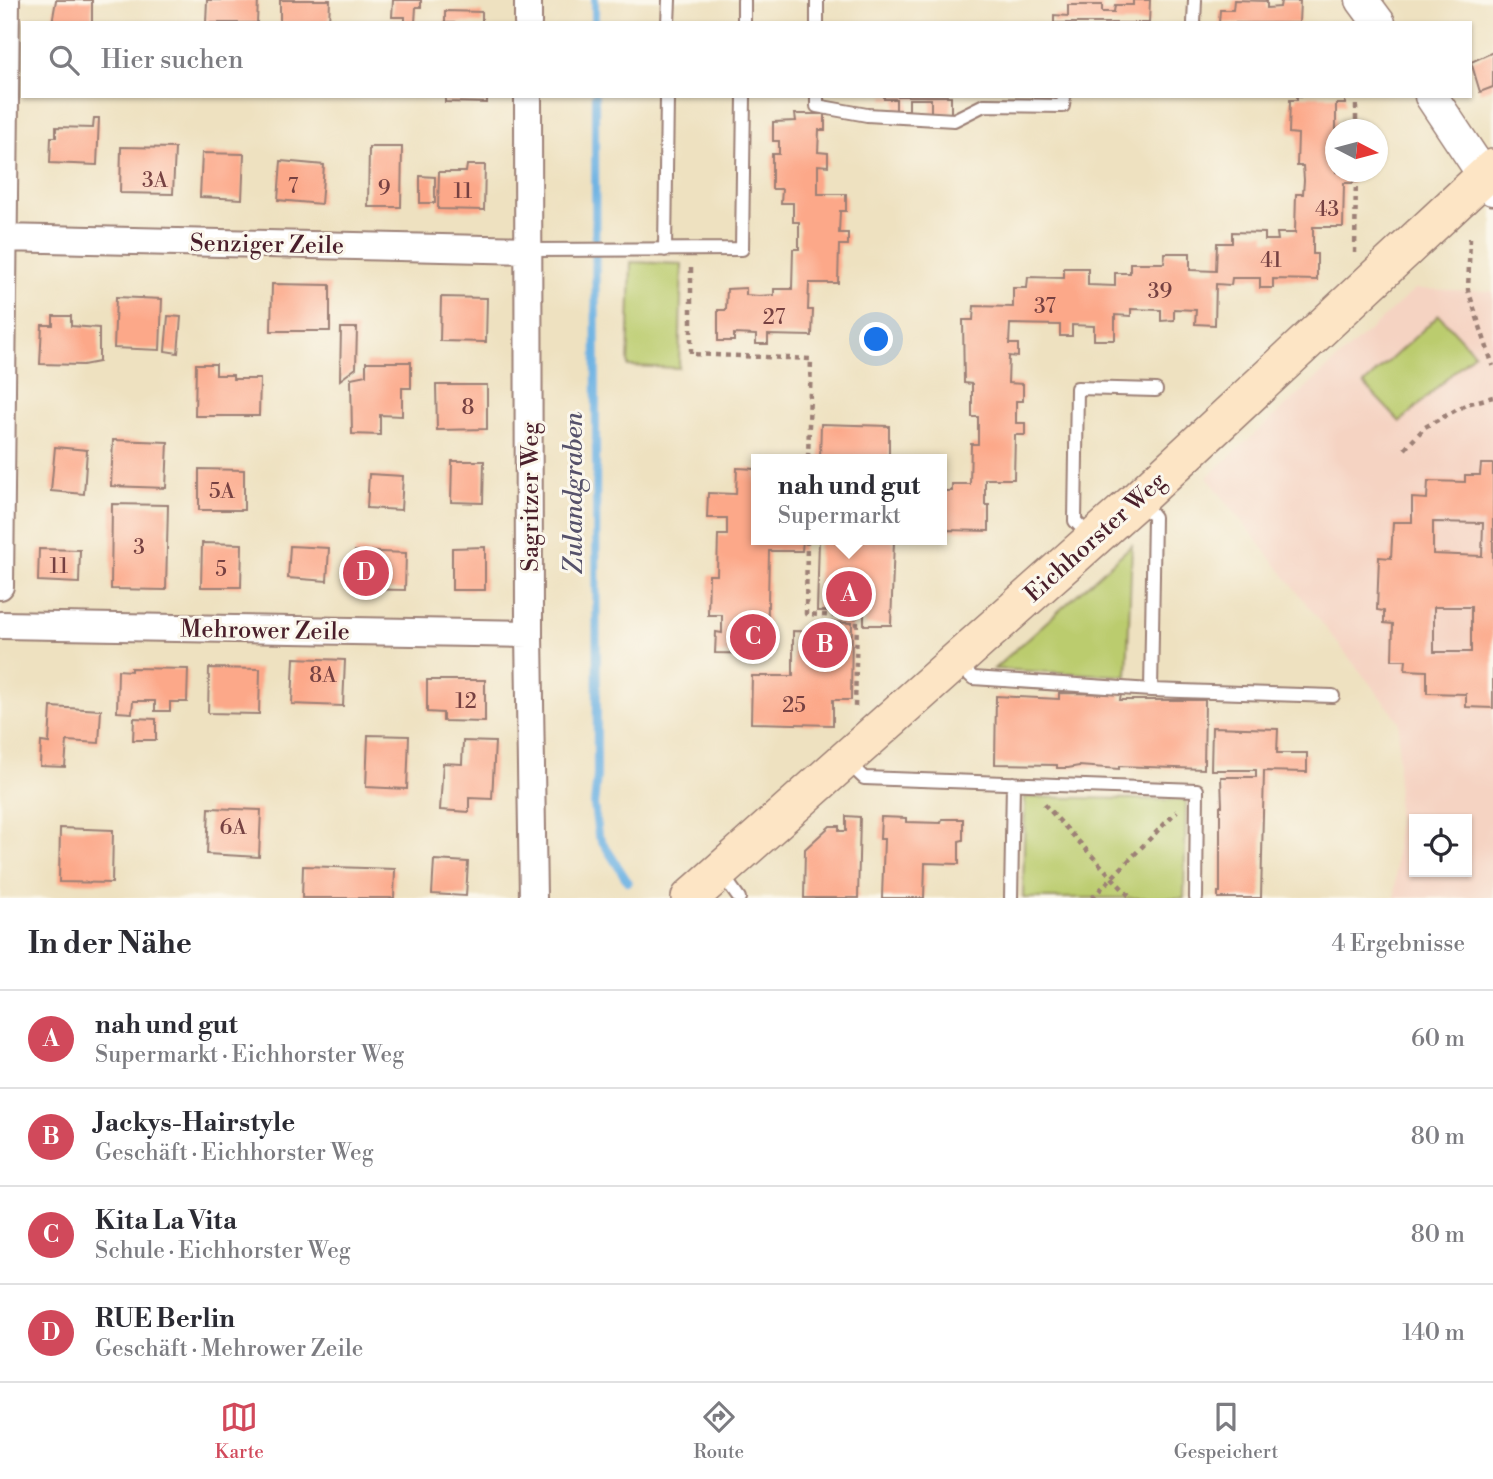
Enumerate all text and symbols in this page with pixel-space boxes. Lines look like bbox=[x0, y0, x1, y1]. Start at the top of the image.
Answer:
search box bbox=[21, 21, 1472, 98]
icon: search bbox=[45, 41, 83, 79]
text: Hier suchen bbox=[101, 44, 243, 76]
north arrow bbox=[1325, 119, 1388, 182]
house number: 3A bbox=[142, 168, 169, 194]
house number: 7 bbox=[288, 174, 299, 200]
house number: 9 bbox=[378, 176, 390, 202]
house number: 11 bbox=[454, 179, 472, 205]
house number: 43 bbox=[1315, 197, 1339, 223]
street label: Senziger Zeile bbox=[190, 229, 344, 261]
house number: 41 bbox=[1260, 248, 1282, 274]
house number: 39 bbox=[1148, 279, 1172, 305]
house number: 37 bbox=[1034, 294, 1056, 320]
house number: 27 bbox=[763, 305, 786, 331]
your location bbox=[859, 322, 893, 356]
house number: 8 bbox=[462, 395, 474, 421]
water label: Zulandgraben bbox=[558, 411, 590, 574]
street label: Sagritzer Weg bbox=[516, 422, 546, 572]
popup bbox=[751, 454, 947, 545]
street label: Eichhorster Weg bbox=[1019, 466, 1173, 609]
text: nah und gut bbox=[778, 470, 920, 502]
house number: 5A bbox=[209, 479, 236, 505]
text: Supermarkt bbox=[778, 502, 901, 530]
house number: 3 bbox=[133, 535, 145, 561]
pin: D bbox=[343, 547, 389, 599]
house number: 11 bbox=[50, 554, 68, 580]
house number: 5 bbox=[215, 557, 227, 583]
pin: A bbox=[826, 568, 872, 620]
pin: C bbox=[730, 611, 776, 663]
street label: Mehrower Zeile bbox=[180, 615, 350, 647]
pin: B bbox=[802, 619, 848, 671]
house number: 8A bbox=[309, 663, 337, 689]
house number: 12 bbox=[455, 689, 477, 715]
house number: 25 bbox=[782, 693, 806, 719]
map controls bbox=[1409, 814, 1472, 877]
button: locate bbox=[1409, 814, 1472, 877]
house number: 6A bbox=[219, 815, 247, 841]
text: In der Nähe bbox=[28, 925, 192, 963]
text: 4 Ergebnisse bbox=[1332, 930, 1465, 958]
text: nah und gut bbox=[95, 1009, 238, 1041]
text: A bbox=[43, 1025, 59, 1053]
text: 60 m bbox=[1411, 1025, 1465, 1053]
text: Supermarkt · Eichhorster Weg bbox=[95, 1041, 404, 1069]
text: Jackys-Hairstyle bbox=[95, 1107, 295, 1139]
text: B bbox=[42, 1123, 60, 1151]
text: 80 m bbox=[1411, 1123, 1465, 1151]
text: Geschäft · Eichhorster Weg bbox=[95, 1139, 374, 1167]
text: Kita La Vita bbox=[95, 1205, 237, 1237]
text: C bbox=[43, 1221, 59, 1249]
text: 80 m bbox=[1411, 1221, 1465, 1249]
text: Schule · Eichhorster Weg bbox=[95, 1237, 351, 1265]
text: RUE Berlin bbox=[95, 1303, 235, 1335]
text: D bbox=[42, 1319, 60, 1347]
text: 140 m bbox=[1402, 1319, 1465, 1347]
text: Geschäft · Mehrower Zeile bbox=[95, 1335, 363, 1363]
tab: Karte bbox=[215, 1398, 264, 1464]
tab: Route bbox=[693, 1398, 744, 1464]
tab: Gespeichert bbox=[1174, 1398, 1278, 1464]

